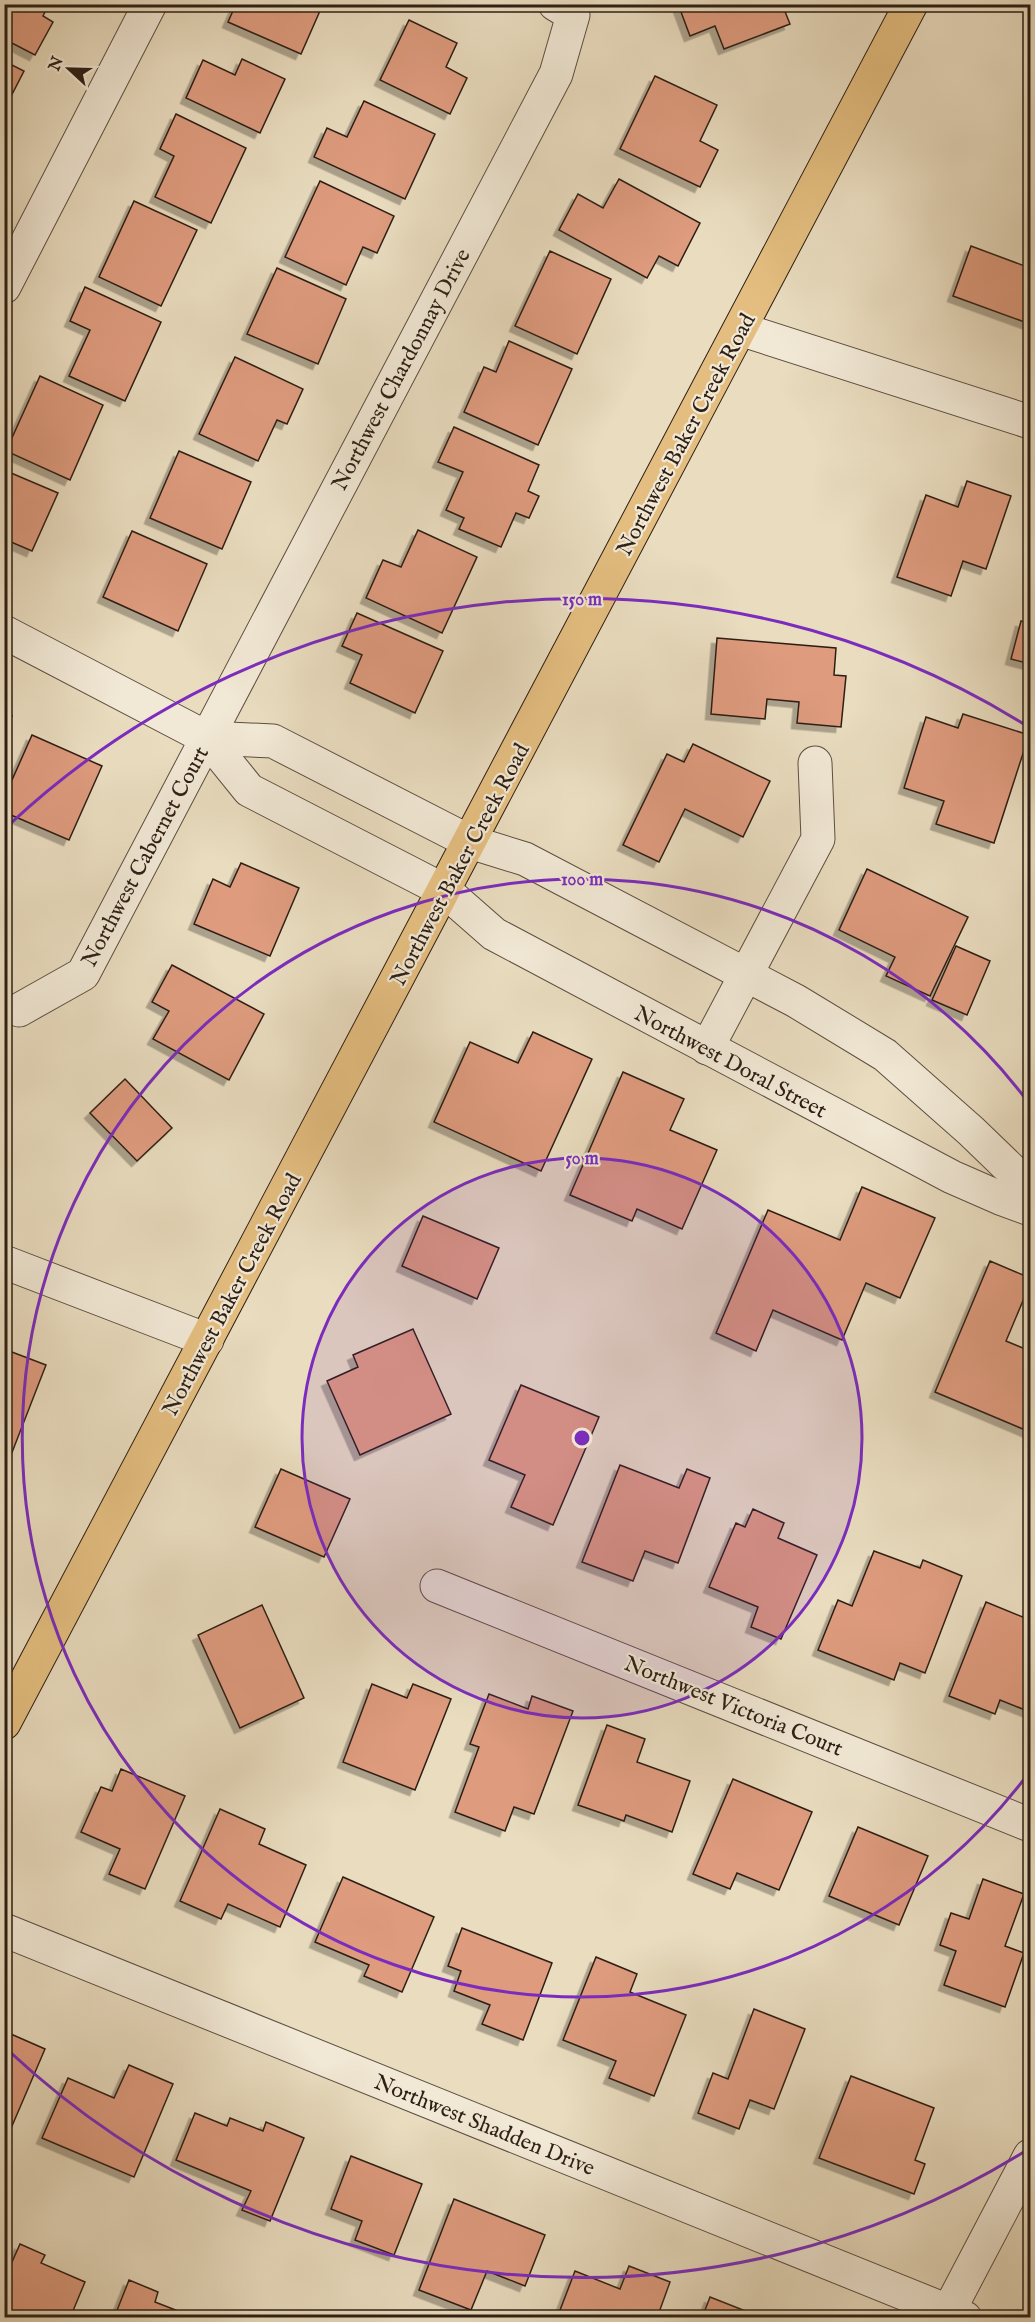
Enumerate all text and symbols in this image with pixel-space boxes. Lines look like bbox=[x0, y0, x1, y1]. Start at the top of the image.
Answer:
north arrow bbox=[39, 39, 99, 99]
text: N bbox=[45, 54, 69, 75]
street label: Northwest Chardonnay Drive bbox=[326, 244, 477, 496]
street label: Northwest Baker Creek Road bbox=[611, 309, 763, 561]
text: 150 m bbox=[562, 589, 602, 612]
street label: Northwest Baker Creek Road bbox=[385, 739, 537, 991]
street label: Northwest Cabernet Court bbox=[76, 742, 216, 972]
text: 100 m bbox=[561, 869, 603, 892]
street label: Northwest Doral Street bbox=[629, 1000, 832, 1126]
text: 50 m bbox=[565, 1148, 599, 1171]
street label: Northwest Baker Creek Road bbox=[157, 1169, 309, 1421]
centre of rings bbox=[572, 1428, 592, 1448]
street label: Northwest Victoria Court bbox=[620, 1650, 847, 1764]
street label: Northwest Shadden Drive bbox=[370, 2069, 599, 2183]

